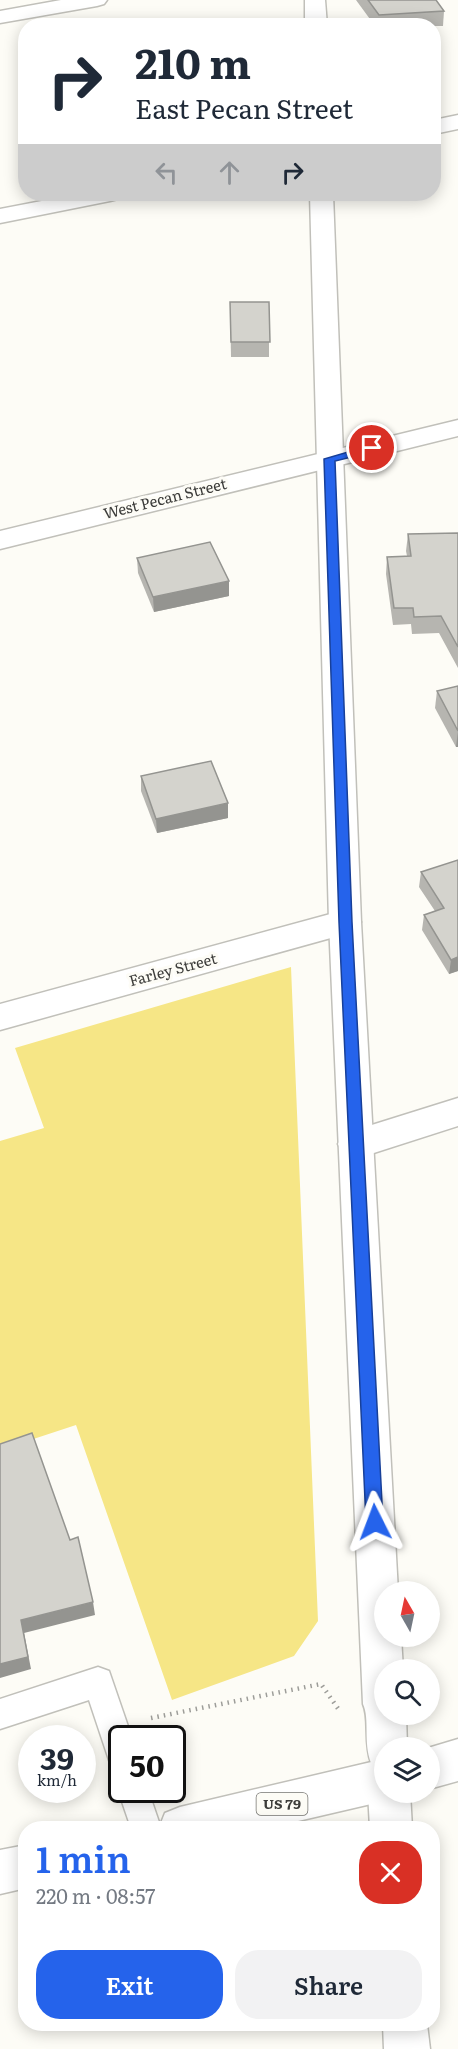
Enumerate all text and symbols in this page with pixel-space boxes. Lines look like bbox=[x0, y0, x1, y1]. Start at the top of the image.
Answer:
text: 210 m bbox=[135, 30, 251, 92]
icon: right bbox=[36, 42, 114, 120]
text: East Pecan Street bbox=[135, 87, 353, 127]
icon: left bbox=[150, 156, 183, 189]
icon: ahead bbox=[213, 156, 246, 189]
icon: right bbox=[276, 156, 309, 189]
pin bbox=[346, 422, 397, 473]
icon: arrive bbox=[355, 431, 388, 464]
street label: West Pecan Street bbox=[101, 471, 229, 524]
street label: Farley Street bbox=[126, 946, 219, 991]
position arrow bbox=[343, 1490, 407, 1554]
north arrow bbox=[374, 1581, 440, 1647]
map controls bbox=[374, 1581, 440, 1803]
button: search bbox=[374, 1659, 440, 1725]
speed limit sign: 50 bbox=[108, 1725, 186, 1803]
text: 39 bbox=[40, 1735, 74, 1779]
button: layers bbox=[374, 1737, 440, 1803]
text: km/h bbox=[37, 1768, 77, 1791]
road number: US 79 bbox=[256, 1793, 308, 1815]
text: 1 min bbox=[36, 1831, 131, 1884]
button: close bbox=[359, 1841, 422, 1904]
text: 220 m · 08:57 bbox=[36, 1880, 155, 1910]
button: Exit bbox=[36, 1950, 223, 2019]
button: Share bbox=[235, 1950, 422, 2019]

